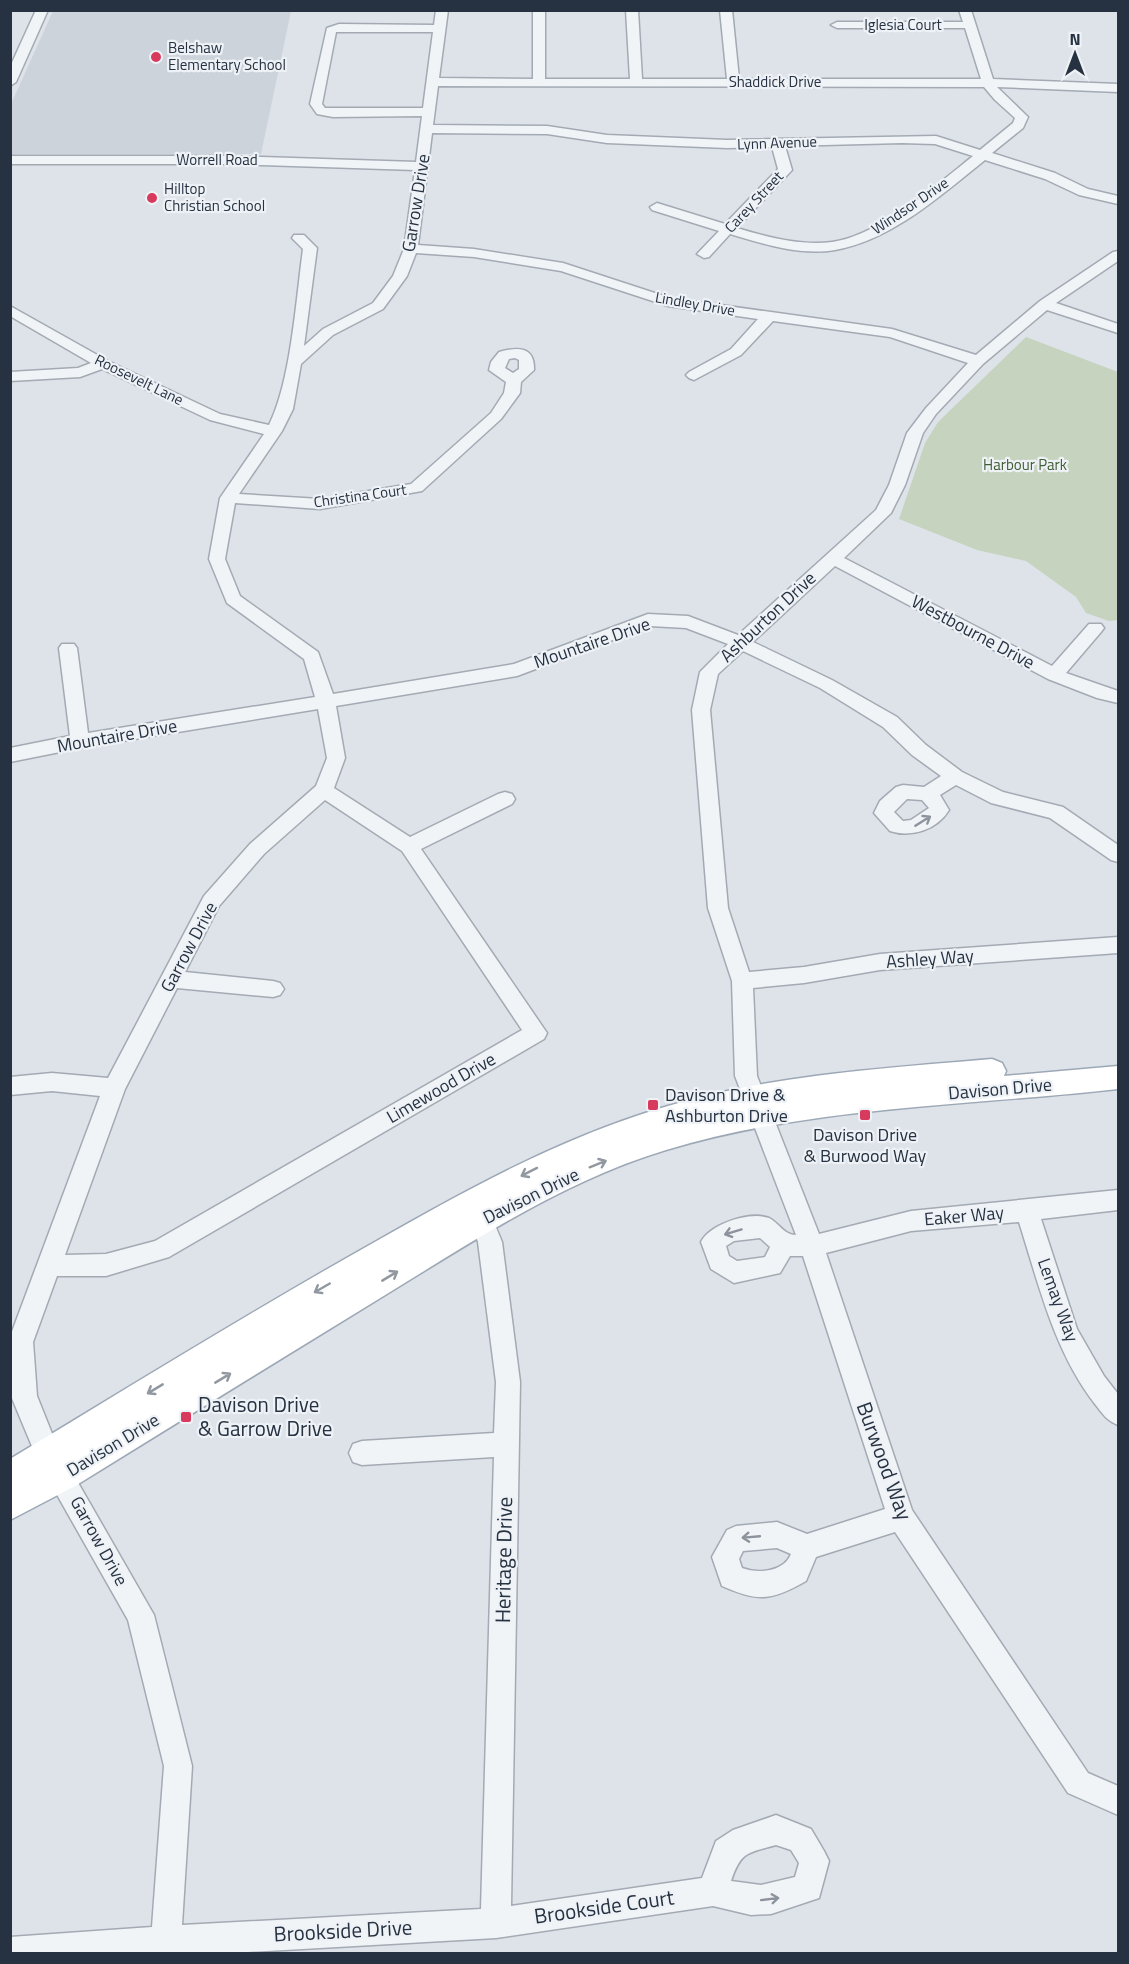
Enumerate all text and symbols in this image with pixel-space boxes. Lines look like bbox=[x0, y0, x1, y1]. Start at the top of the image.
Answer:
street label: Iglesia Court bbox=[864, 13, 943, 36]
north arrow bbox=[1045, 24, 1105, 84]
text: N bbox=[1069, 27, 1081, 51]
place label: Belshaw Elementary School bbox=[168, 36, 286, 76]
marker: Belshaw Elementary School bbox=[149, 50, 163, 64]
street label: Shaddick Drive bbox=[729, 70, 821, 93]
street label: Lynn Avenue bbox=[737, 130, 817, 155]
street label: Worrell Road bbox=[176, 148, 258, 171]
street label: Garrow Drive bbox=[394, 152, 437, 254]
street label: Carey Street bbox=[719, 165, 789, 238]
street label: Windsor Drive bbox=[866, 171, 953, 240]
place label: Hilltop Christian School bbox=[164, 177, 265, 217]
marker: Hilltop Christian School bbox=[145, 191, 159, 205]
street label: Lindley Drive bbox=[653, 285, 737, 322]
street label: Roosevelt Lane bbox=[91, 348, 188, 411]
park label: Harbour Park bbox=[983, 453, 1067, 476]
street label: Christina Court bbox=[312, 478, 409, 513]
street label: Ashburton Drive bbox=[714, 565, 822, 668]
street label: Westbourne Drive bbox=[907, 588, 1040, 675]
street label: Mountaire Drive bbox=[530, 610, 654, 675]
street label: Mountaire Drive bbox=[55, 712, 179, 759]
one-way arrow bbox=[914, 815, 931, 827]
street label: Garrow Drive bbox=[153, 897, 224, 997]
street label: Ashley Way bbox=[885, 942, 975, 975]
street label: Limewood Drive bbox=[381, 1045, 500, 1130]
street label: Davison Drive bbox=[947, 1071, 1053, 1106]
place label: Davison Drive & Ashburton Drive bbox=[665, 1081, 788, 1129]
marker: Davison Drive & Ashburton Drive bbox=[646, 1098, 660, 1112]
marker: Davison Drive & Burwood Way bbox=[858, 1108, 872, 1122]
place label: Davison Drive & Burwood Way bbox=[804, 1121, 927, 1169]
one-way arrow bbox=[588, 1158, 607, 1169]
street label: Davison Drive bbox=[478, 1161, 583, 1230]
one-way arrow bbox=[520, 1167, 538, 1179]
street label: Eaker Way bbox=[923, 1199, 1005, 1232]
one-way arrow bbox=[724, 1227, 743, 1238]
street label: Lemay Way bbox=[1031, 1254, 1086, 1346]
one-way arrow bbox=[381, 1270, 398, 1282]
one-way arrow bbox=[314, 1282, 331, 1294]
one-way arrow bbox=[214, 1371, 231, 1383]
one-way arrow bbox=[147, 1384, 164, 1396]
place label: Davison Drive & Garrow Drive bbox=[198, 1388, 332, 1444]
street label: Burwood Way bbox=[849, 1397, 921, 1524]
street label: Davison Drive bbox=[61, 1406, 164, 1483]
marker: Davison Drive & Garrow Drive bbox=[179, 1410, 193, 1424]
street label: Garrow Drive bbox=[64, 1491, 135, 1591]
street label: Heritage Drive bbox=[486, 1497, 520, 1623]
one-way arrow bbox=[741, 1532, 761, 1543]
street label: Brookside Court bbox=[532, 1880, 677, 1932]
one-way arrow bbox=[760, 1893, 779, 1904]
street label: Brookside Drive bbox=[273, 1910, 413, 1950]

